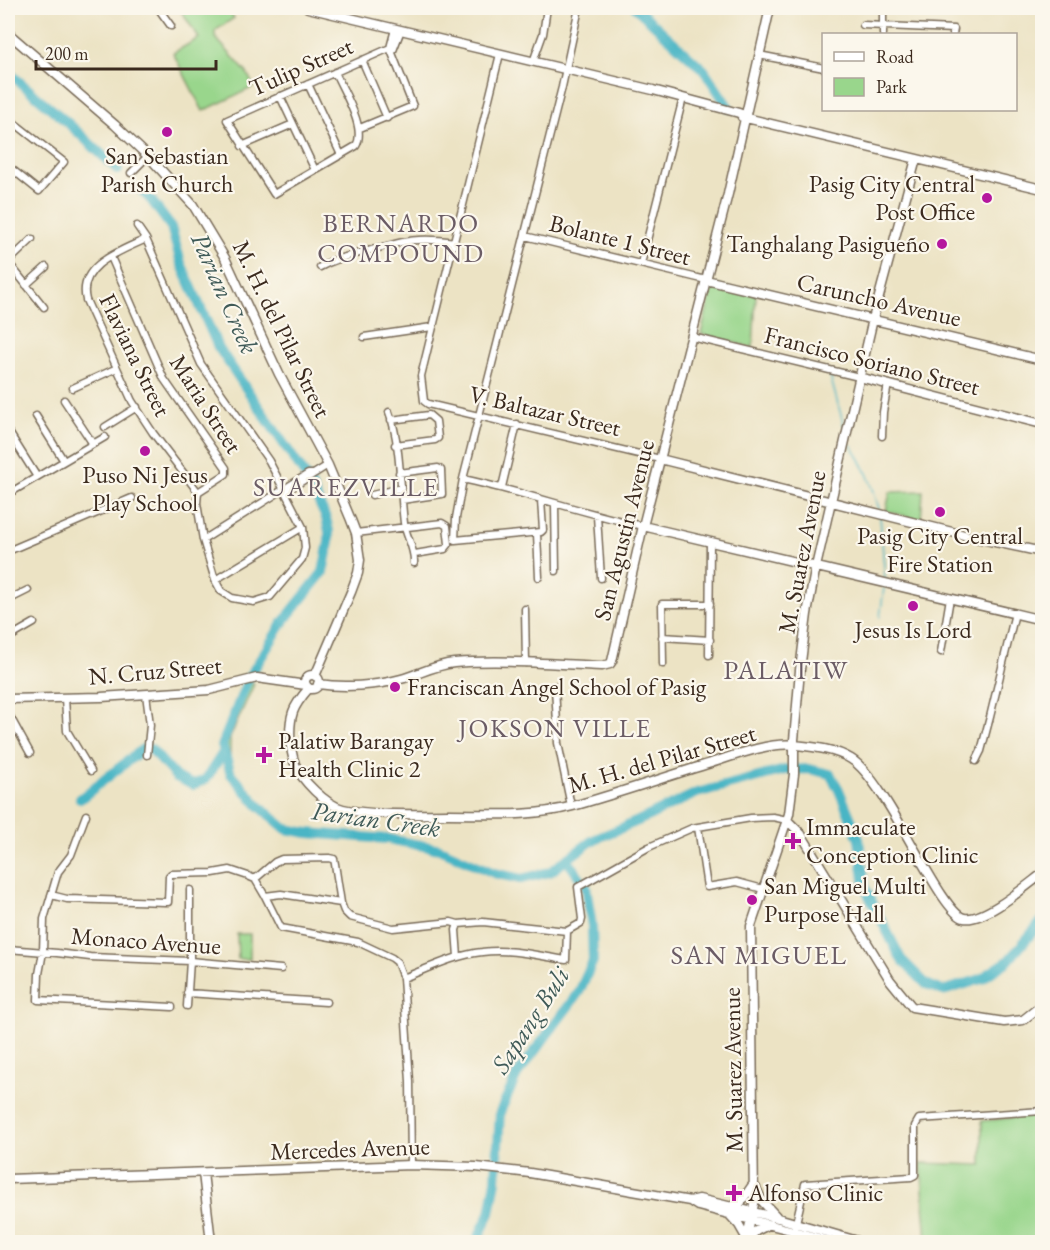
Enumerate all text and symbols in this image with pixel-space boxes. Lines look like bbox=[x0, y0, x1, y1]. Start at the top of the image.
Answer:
street label: Tulip Street bbox=[244, 30, 358, 103]
scale bar bbox=[36, 33, 216, 71]
legend bbox=[822, 33, 1017, 111]
text: 200 m bbox=[45, 42, 89, 65]
text: Road bbox=[876, 45, 915, 68]
text: Park bbox=[876, 75, 907, 98]
marker: San Sebastian Parish Church bbox=[160, 125, 174, 139]
place label: San Sebastian Parish Church bbox=[101, 140, 233, 199]
place label: Pasig City Central Post Office bbox=[809, 168, 975, 227]
marker: Pasig City Central Post Office bbox=[980, 191, 994, 205]
district label: BERNARDO COMPOUND bbox=[317, 206, 485, 270]
street label: Bolante 1 Street bbox=[546, 207, 694, 272]
water label: Parian Creek bbox=[183, 227, 267, 359]
place label: Tanghalang Pasigueño bbox=[726, 228, 930, 259]
street label: M. H. del Pilar Street bbox=[226, 235, 339, 423]
marker: Tanghalang Pasigueño bbox=[935, 237, 949, 251]
street label: Caruncho Avenue bbox=[794, 266, 964, 333]
street label: Flaviana Street bbox=[92, 288, 179, 422]
street label: Francisco Soriano Street bbox=[761, 319, 983, 402]
street label: Maria Street bbox=[163, 348, 250, 459]
street label: V. Baltazar Street bbox=[466, 378, 624, 443]
street label: San Agustin Avenue bbox=[586, 436, 661, 624]
marker: Puso Ni Jesus Play School bbox=[138, 444, 152, 458]
place label: Puso Ni Jesus Play School bbox=[82, 459, 208, 518]
street label: M. Suarez Avenue bbox=[771, 468, 833, 636]
district label: SUAREZVILLE bbox=[253, 470, 439, 504]
marker: Pasig City Central Fire Station bbox=[933, 505, 947, 519]
place label: Pasig City Central Fire Station bbox=[857, 520, 1023, 579]
marker: Jesus Is Lord bbox=[906, 599, 920, 613]
place label: Jesus Is Lord bbox=[852, 614, 972, 645]
street label: N. Cruz Street bbox=[87, 649, 223, 692]
district label: PALATIW bbox=[723, 652, 849, 687]
place label: Franciscan Angel School of Pasig bbox=[407, 671, 707, 702]
marker: Franciscan Angel School of Pasig bbox=[388, 680, 402, 694]
district label: JOKSON VILLE bbox=[456, 711, 652, 745]
street label: M. H. del Pilar Street bbox=[564, 717, 760, 800]
place label: Palatiw Barangay Health Clinic 2 bbox=[278, 725, 434, 784]
marker: Palatiw Barangay Health Clinic 2 bbox=[255, 746, 273, 764]
water label: Parian Creek bbox=[309, 793, 443, 845]
place label: Immaculate Conception Clinic bbox=[806, 811, 978, 870]
marker: Immaculate Conception Clinic bbox=[784, 832, 802, 850]
place label: San Miguel Multi Purpose Hall bbox=[764, 870, 926, 929]
marker: San Miguel Multi Purpose Hall bbox=[745, 893, 759, 907]
street label: Monaco Avenue bbox=[70, 920, 222, 961]
district label: SAN MIGUEL bbox=[670, 937, 848, 972]
water label: Sapang Buli bbox=[482, 959, 578, 1081]
street label: M. Suarez Avenue bbox=[716, 987, 749, 1153]
street label: Mercedes Avenue bbox=[270, 1130, 430, 1167]
place label: Alfonso Clinic bbox=[747, 1177, 883, 1208]
marker: Alfonso Clinic bbox=[725, 1184, 743, 1202]

